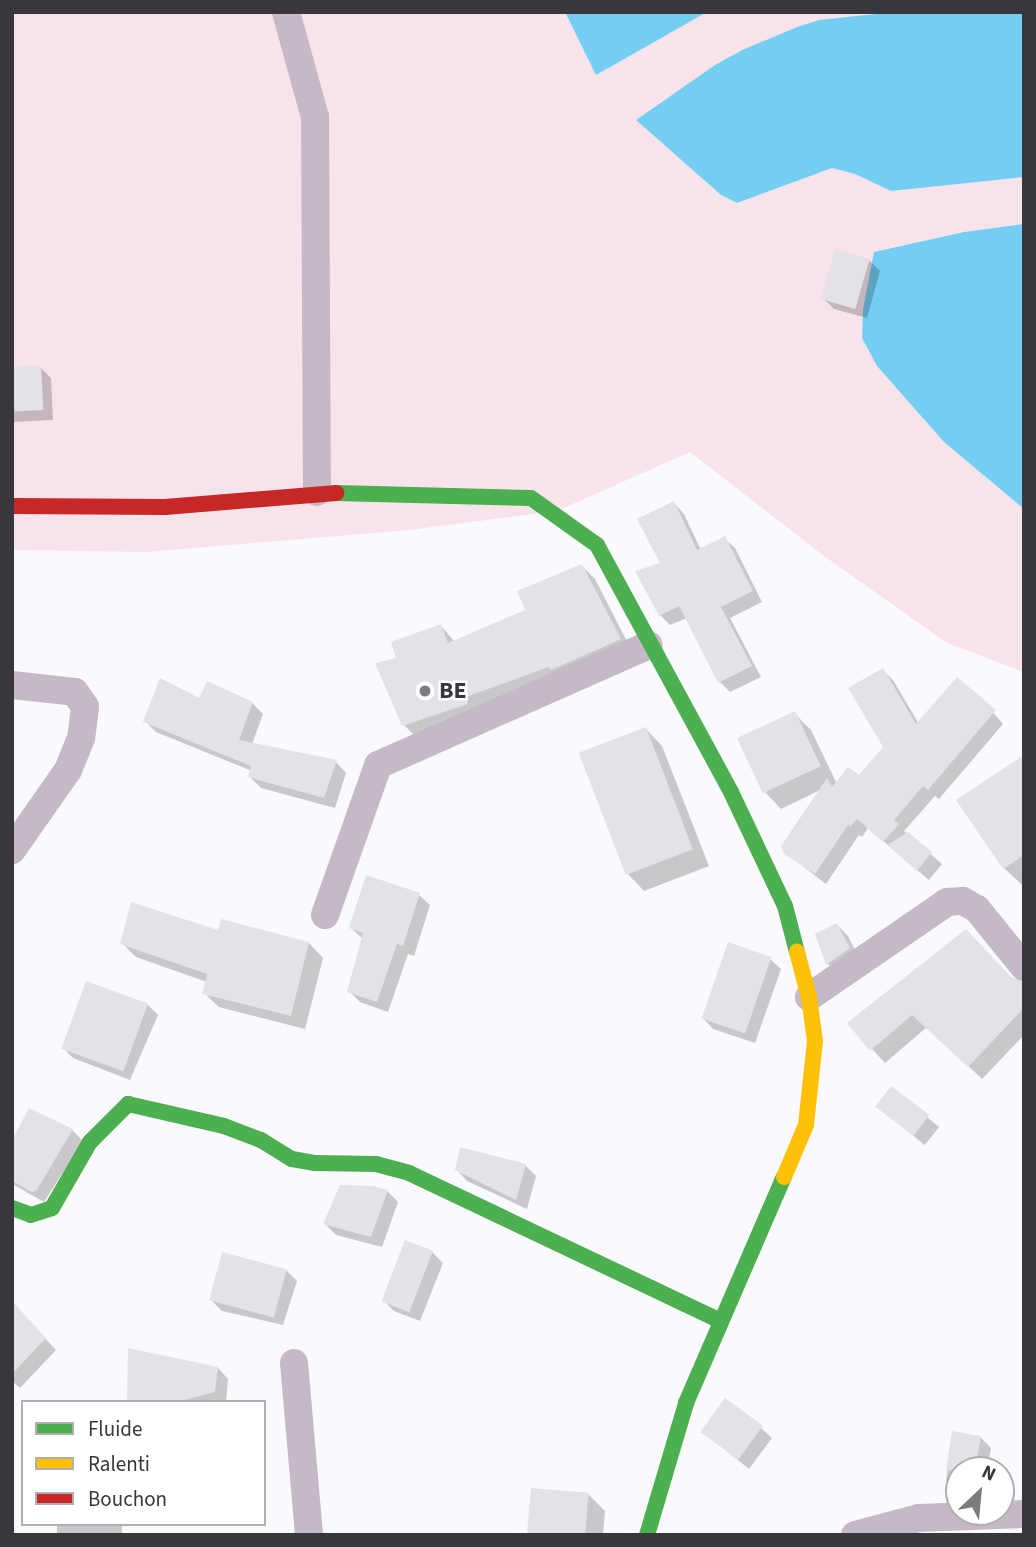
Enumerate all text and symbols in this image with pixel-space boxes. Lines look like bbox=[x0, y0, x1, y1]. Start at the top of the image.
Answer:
place label: BE bbox=[439, 677, 467, 705]
marker: BE bbox=[417, 683, 433, 699]
legend bbox=[21, 1400, 266, 1526]
text: Fluide bbox=[88, 1414, 142, 1444]
text: Ralenti bbox=[88, 1449, 150, 1479]
north arrow bbox=[945, 1456, 1015, 1526]
text: N bbox=[977, 1459, 1000, 1488]
text: Bouchon bbox=[88, 1484, 167, 1514]

